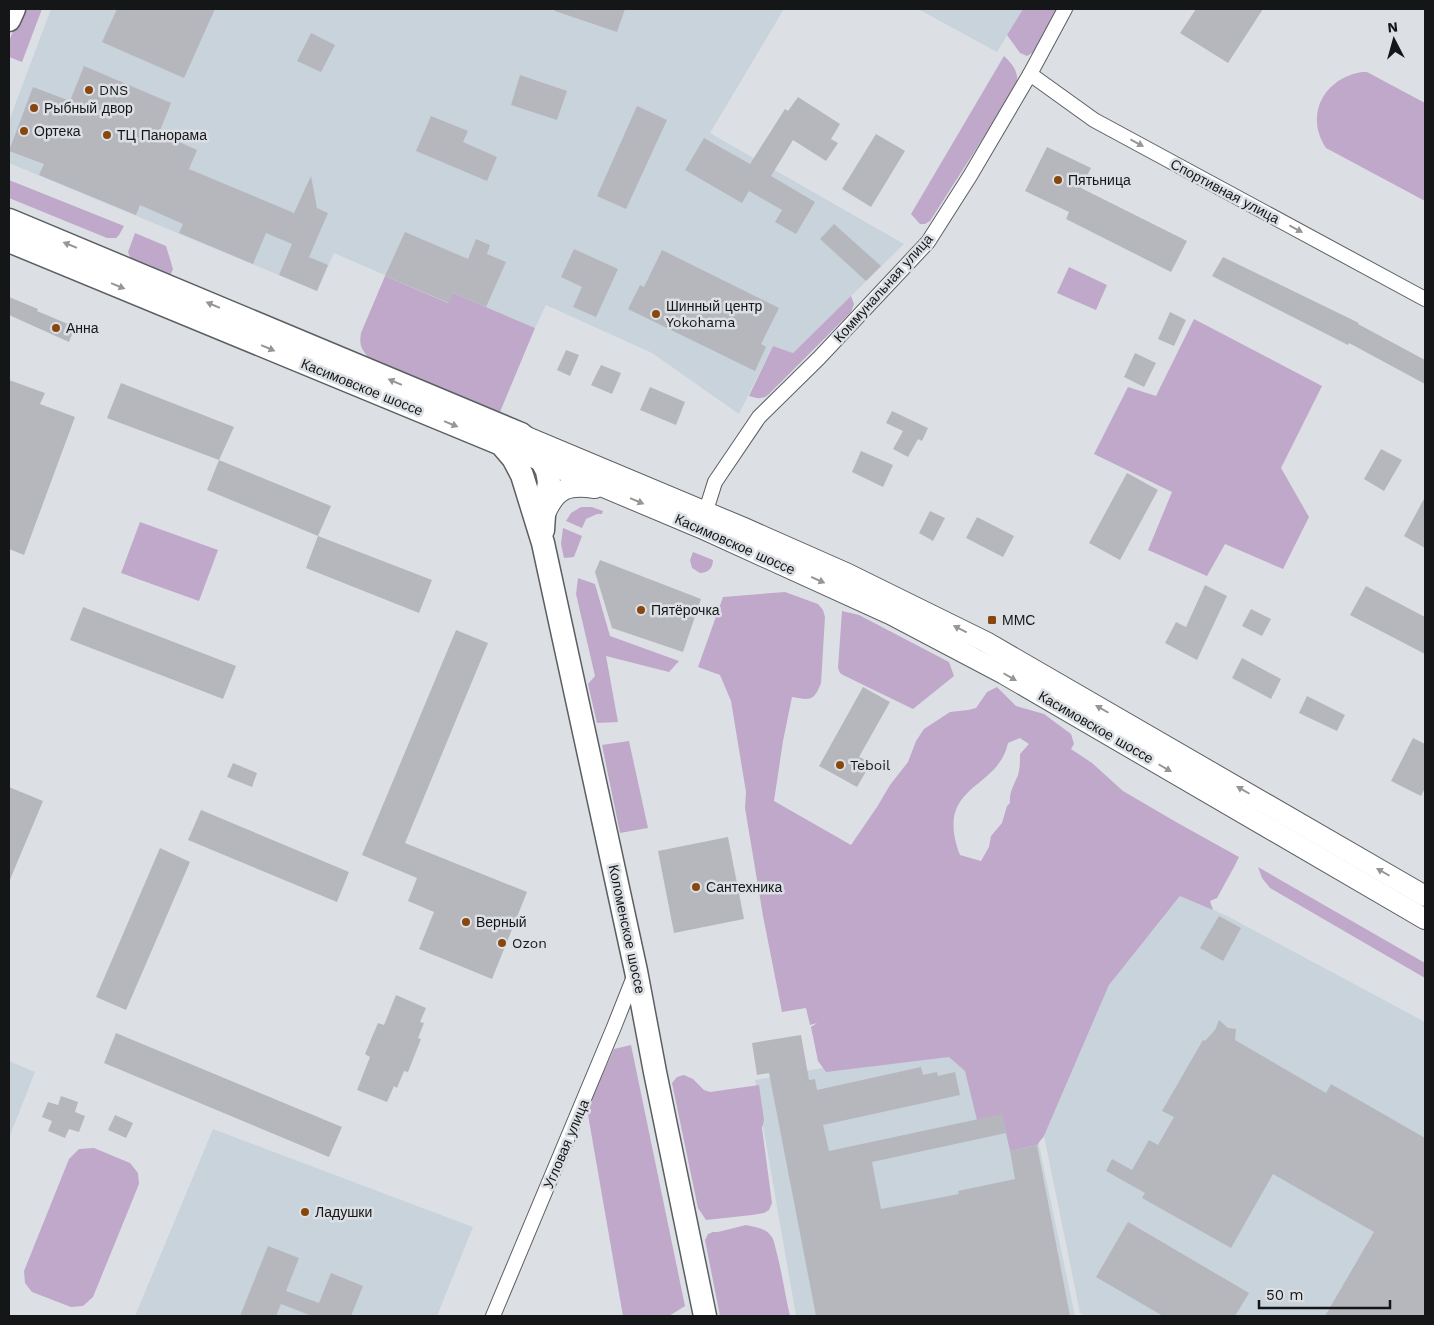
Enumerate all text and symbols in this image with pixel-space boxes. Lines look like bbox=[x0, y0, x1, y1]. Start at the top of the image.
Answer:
north arrow bbox=[1369, 15, 1419, 65]
text: N bbox=[1387, 19, 1399, 36]
place label: DNS bbox=[99, 82, 128, 98]
marker: DNS bbox=[83, 84, 95, 96]
place label: Рыбный двор bbox=[44, 100, 133, 116]
marker: Рыбный двор bbox=[28, 102, 40, 114]
place label: Ортека bbox=[34, 123, 81, 139]
marker: Ортека bbox=[18, 125, 30, 137]
place label: ТЦ Панорама bbox=[117, 127, 207, 143]
marker: ТЦ Панорама bbox=[101, 129, 113, 141]
one-way arrow bbox=[1130, 139, 1145, 147]
street label: Спортивная улица bbox=[1168, 156, 1282, 227]
place label: Пятьница bbox=[1068, 172, 1131, 188]
marker: Пятьница bbox=[1052, 174, 1064, 186]
one-way arrow bbox=[1288, 225, 1303, 233]
street label: Коммунальная улица bbox=[830, 231, 936, 345]
one-way arrow bbox=[62, 241, 77, 248]
one-way arrow bbox=[111, 282, 126, 290]
place label: Шинный центр Yokohama bbox=[666, 298, 763, 330]
one-way arrow bbox=[205, 301, 220, 309]
marker: Шинный центр Yokohama bbox=[650, 308, 662, 320]
place label: Анна bbox=[66, 320, 99, 336]
marker: Анна bbox=[50, 322, 62, 334]
one-way arrow bbox=[261, 345, 275, 353]
street label: Касимовское шоссе bbox=[299, 355, 425, 419]
one-way arrow bbox=[388, 377, 402, 385]
one-way arrow bbox=[444, 420, 458, 428]
one-way arrow bbox=[630, 497, 645, 505]
street label: Касимовское шоссе bbox=[672, 510, 798, 578]
one-way arrow bbox=[811, 577, 825, 585]
place label: Пятёрочка bbox=[651, 602, 720, 618]
marker: Пятёрочка bbox=[635, 604, 647, 616]
place label: ММС bbox=[1002, 612, 1035, 628]
marker: ММС bbox=[986, 614, 998, 626]
one-way arrow bbox=[953, 625, 968, 633]
one-way arrow bbox=[1003, 673, 1016, 682]
street label: Касимовское шоссе bbox=[1036, 688, 1156, 767]
one-way arrow bbox=[1096, 704, 1109, 713]
place label: Teboil bbox=[850, 757, 891, 773]
marker: Teboil bbox=[834, 759, 846, 771]
one-way arrow bbox=[1159, 763, 1172, 772]
one-way arrow bbox=[1236, 786, 1249, 795]
street label: Коломенское шоссе bbox=[606, 863, 649, 995]
one-way arrow bbox=[1376, 868, 1391, 876]
place label: Сантехника bbox=[706, 879, 783, 895]
marker: Сантехника bbox=[690, 881, 702, 893]
place label: Верный bbox=[476, 914, 527, 930]
marker: Верный bbox=[460, 916, 472, 928]
place label: Ozon bbox=[512, 935, 547, 951]
marker: Ozon bbox=[496, 937, 508, 949]
street label: Угловая улица bbox=[540, 1097, 592, 1191]
place label: Ладушки bbox=[315, 1204, 372, 1220]
marker: Ладушки bbox=[299, 1206, 311, 1218]
scale bar bbox=[1259, 1278, 1390, 1310]
text: 50 m bbox=[1266, 1286, 1303, 1304]

